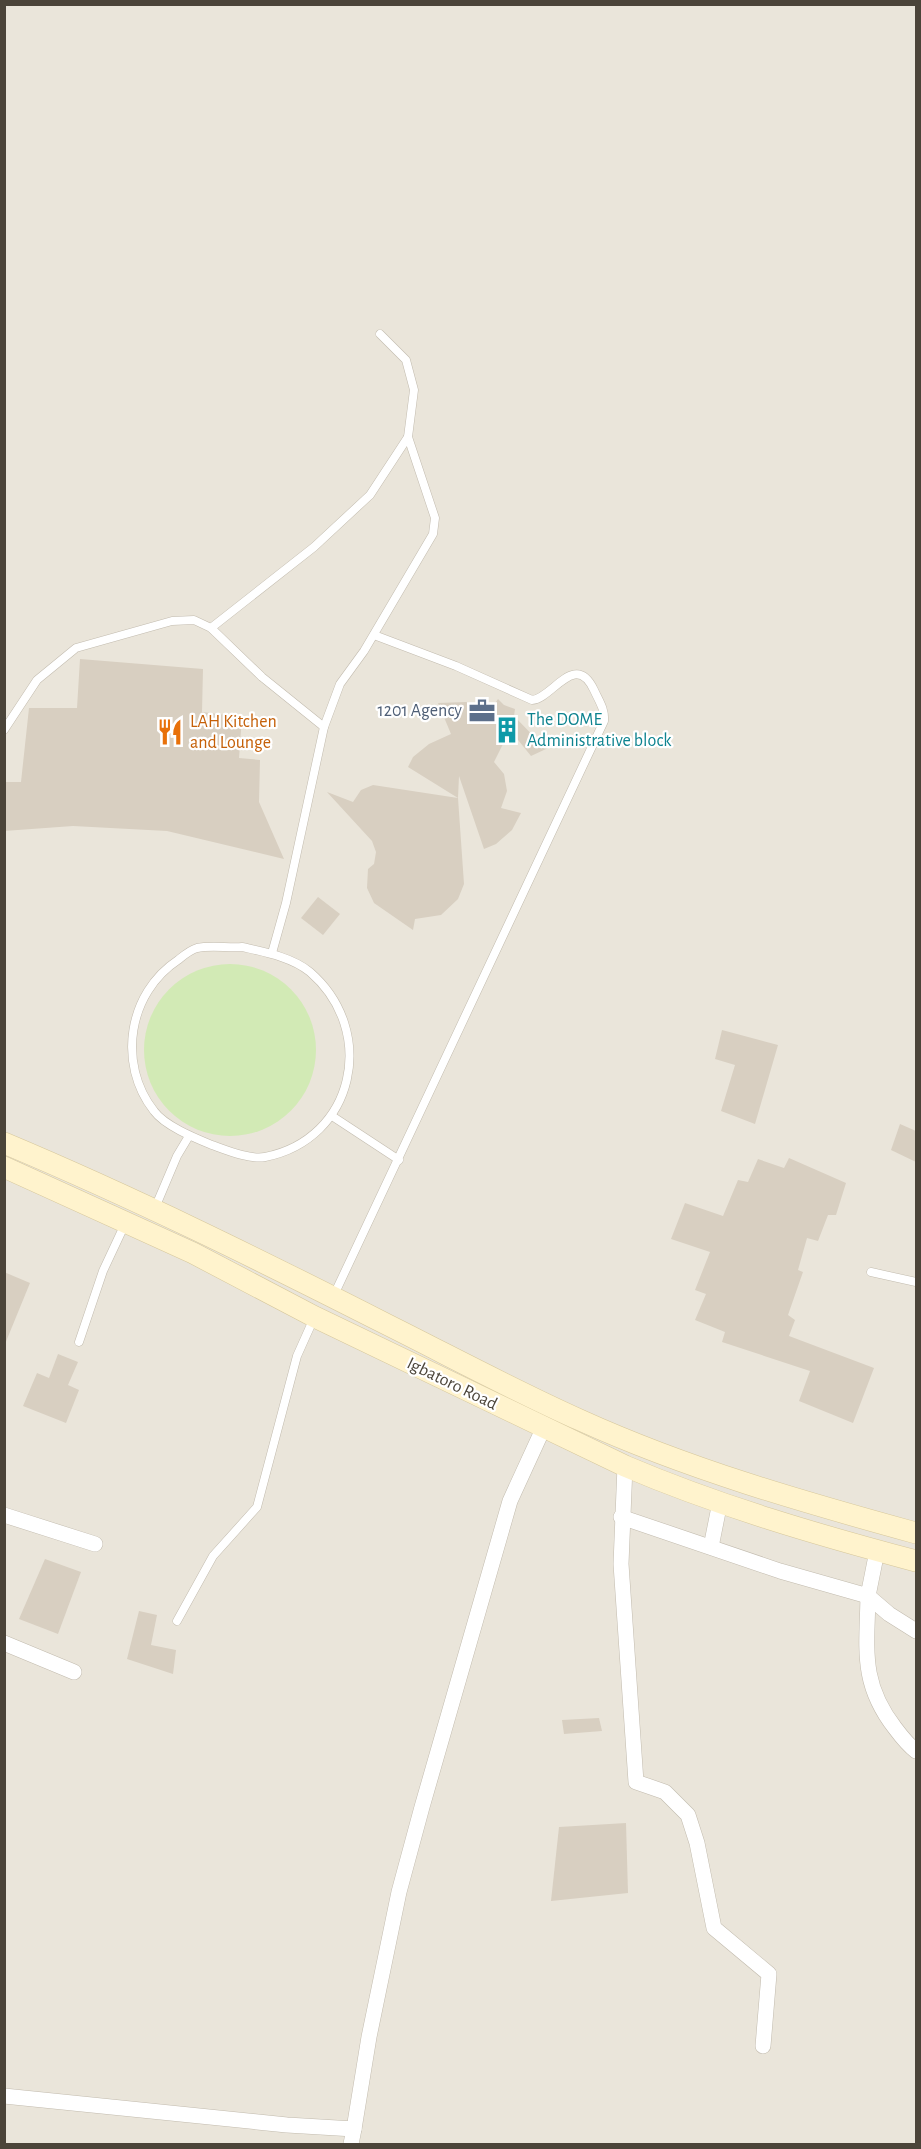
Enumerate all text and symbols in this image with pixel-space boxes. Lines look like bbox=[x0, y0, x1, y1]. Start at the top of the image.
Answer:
office icon: 1201 Agency bbox=[467, 696, 497, 726]
place label: 1201 Agency bbox=[378, 702, 462, 720]
place label: The DOME Administrative block bbox=[527, 711, 672, 750]
place label: LAH Kitchen and Lounge bbox=[190, 713, 277, 752]
building icon: The DOME Administrative block bbox=[492, 715, 522, 745]
restaurant icon: LAH Kitchen and Lounge bbox=[155, 717, 185, 747]
street label: Igbatoro Road bbox=[404, 1354, 500, 1414]

